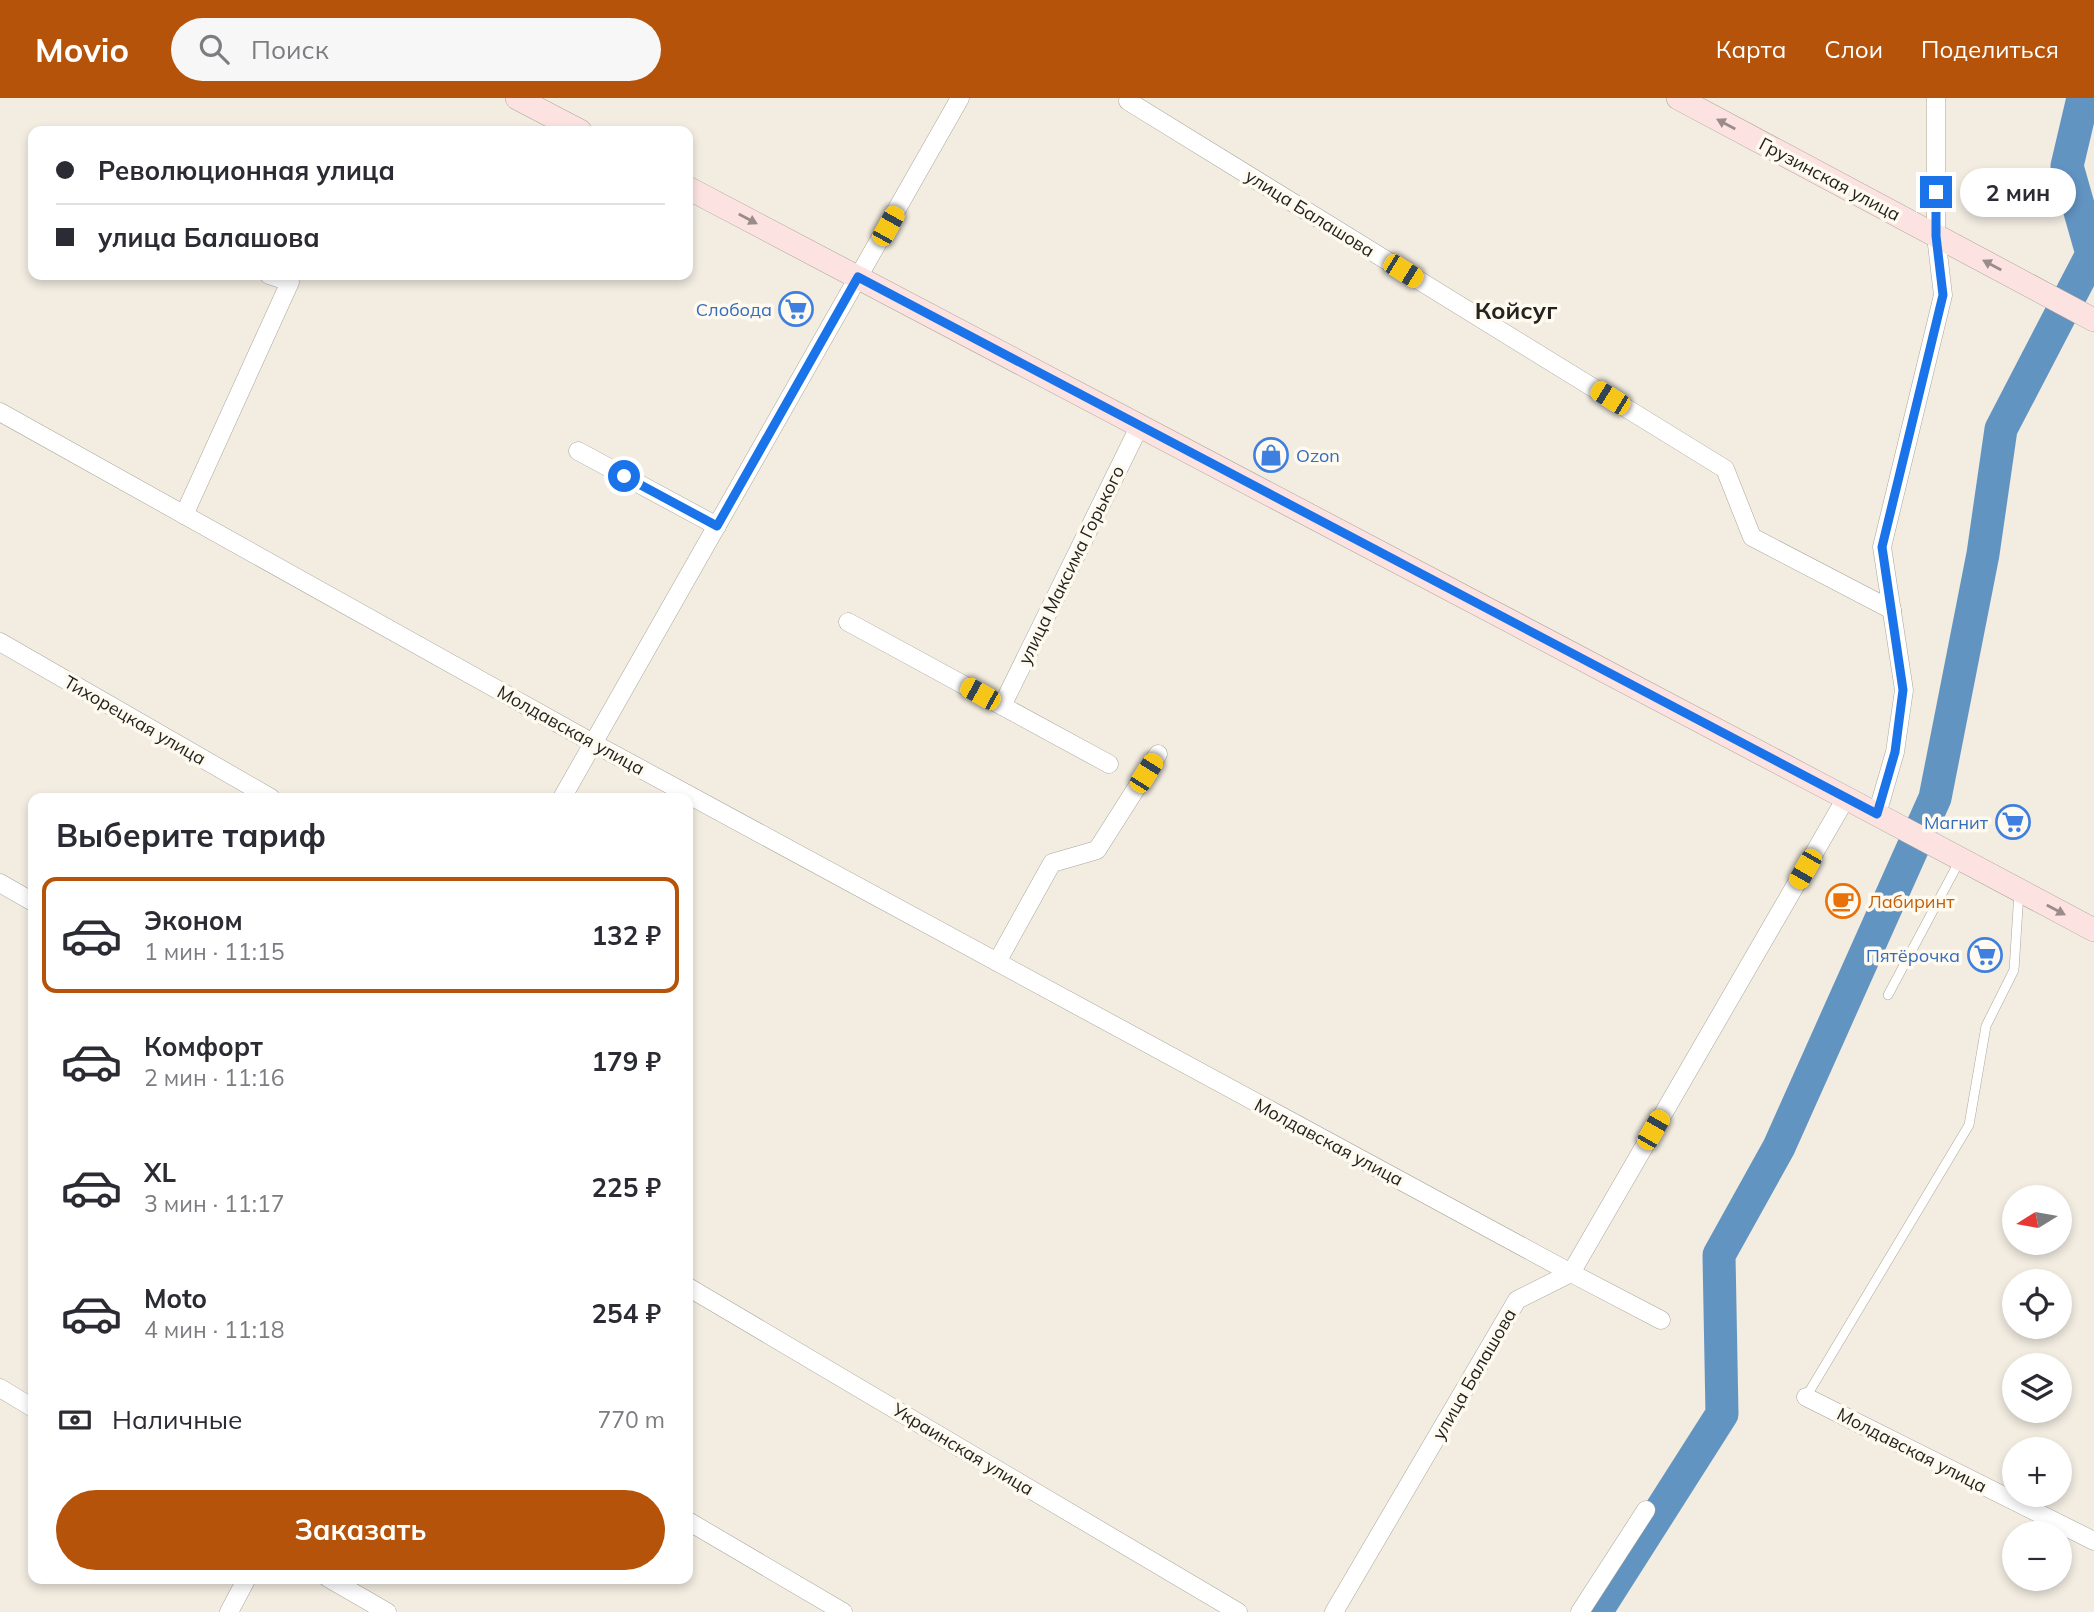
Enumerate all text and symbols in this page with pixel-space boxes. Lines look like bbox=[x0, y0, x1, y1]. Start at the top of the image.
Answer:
search box bbox=[171, 18, 661, 81]
text: Movio bbox=[35, 29, 129, 70]
icon: search bbox=[195, 30, 233, 68]
text: Поиск bbox=[251, 33, 329, 66]
text: Карта bbox=[1716, 34, 1786, 64]
text: Слои bbox=[1824, 34, 1883, 64]
text: Поделиться bbox=[1921, 34, 2059, 64]
one-way arrow bbox=[1716, 118, 1736, 130]
street label: Грузинская улица bbox=[1755, 132, 1905, 226]
text: Революционная улица bbox=[98, 154, 395, 187]
street label: улица Балашова bbox=[1241, 164, 1379, 262]
callout: 2 мин bbox=[1960, 168, 2076, 217]
route end bbox=[1920, 176, 1952, 208]
text: 2 мин bbox=[1986, 178, 2050, 207]
car bbox=[869, 203, 908, 249]
one-way arrow bbox=[738, 213, 758, 225]
text: улица Балашова bbox=[98, 221, 320, 254]
car bbox=[1380, 251, 1427, 291]
one-way arrow bbox=[1982, 260, 2002, 271]
supermarket icon: Слобода bbox=[777, 290, 815, 328]
district label: Койсуг bbox=[1475, 295, 1557, 325]
place label: Слобода bbox=[696, 298, 772, 321]
car bbox=[1587, 378, 1634, 418]
shop icon: Ozon bbox=[1252, 436, 1290, 474]
place label: Ozon bbox=[1296, 444, 1340, 467]
route start bbox=[608, 460, 640, 492]
street label: улица Максима Горького bbox=[1013, 462, 1129, 668]
street label: Тихорецкая улица bbox=[60, 670, 210, 770]
car bbox=[957, 675, 1004, 713]
street label: Молдавская улица bbox=[493, 680, 649, 780]
car bbox=[1126, 750, 1167, 796]
supermarket icon: Магнит bbox=[1994, 803, 2032, 841]
place label: Магнит bbox=[1924, 811, 1989, 834]
text: Выберите тариф bbox=[56, 815, 326, 855]
car bbox=[1786, 846, 1825, 892]
cafe icon: Лабиринт bbox=[1824, 882, 1862, 920]
place label: Лабиринт bbox=[1868, 890, 1955, 913]
icon: car bbox=[60, 904, 123, 967]
text: Эконом bbox=[144, 904, 243, 937]
one-way arrow bbox=[2047, 904, 2066, 916]
text: 132 ₽ bbox=[591, 919, 661, 952]
supermarket icon: Пятёрочка bbox=[1966, 936, 2004, 974]
text: 1 мин · 11:15 bbox=[144, 937, 284, 966]
place label: Пятёрочка bbox=[1866, 944, 1960, 967]
icon: car bbox=[60, 1030, 123, 1093]
text: Комфорт bbox=[144, 1030, 263, 1063]
text: 179 ₽ bbox=[591, 1045, 661, 1078]
text: 2 мин · 11:16 bbox=[144, 1063, 284, 1092]
street label: Молдавская улица bbox=[1251, 1093, 1407, 1191]
car bbox=[1634, 1107, 1673, 1153]
icon: car bbox=[60, 1156, 123, 1219]
text: XL bbox=[144, 1156, 176, 1189]
text: 225 ₽ bbox=[591, 1171, 661, 1204]
north arrow bbox=[2002, 1185, 2072, 1255]
map controls bbox=[2002, 1185, 2072, 1591]
text: 3 мин · 11:17 bbox=[144, 1189, 284, 1218]
button: locate bbox=[2002, 1269, 2072, 1339]
icon: car bbox=[60, 1282, 123, 1345]
text: Moto bbox=[144, 1282, 207, 1315]
text: 254 ₽ bbox=[591, 1297, 661, 1330]
street label: улица Балашова bbox=[1427, 1304, 1521, 1444]
text: 4 мин · 11:18 bbox=[144, 1315, 284, 1344]
button: layers bbox=[2002, 1353, 2072, 1423]
street label: Украинская улица bbox=[887, 1397, 1038, 1500]
icon: cash bbox=[56, 1401, 94, 1439]
street label: Молдавская улица bbox=[1833, 1402, 1991, 1498]
text: Наличные bbox=[112, 1403, 242, 1436]
text: 770 m bbox=[597, 1405, 665, 1434]
button: + bbox=[2002, 1437, 2072, 1507]
button: Заказать bbox=[56, 1490, 665, 1570]
button: − bbox=[2002, 1521, 2072, 1591]

